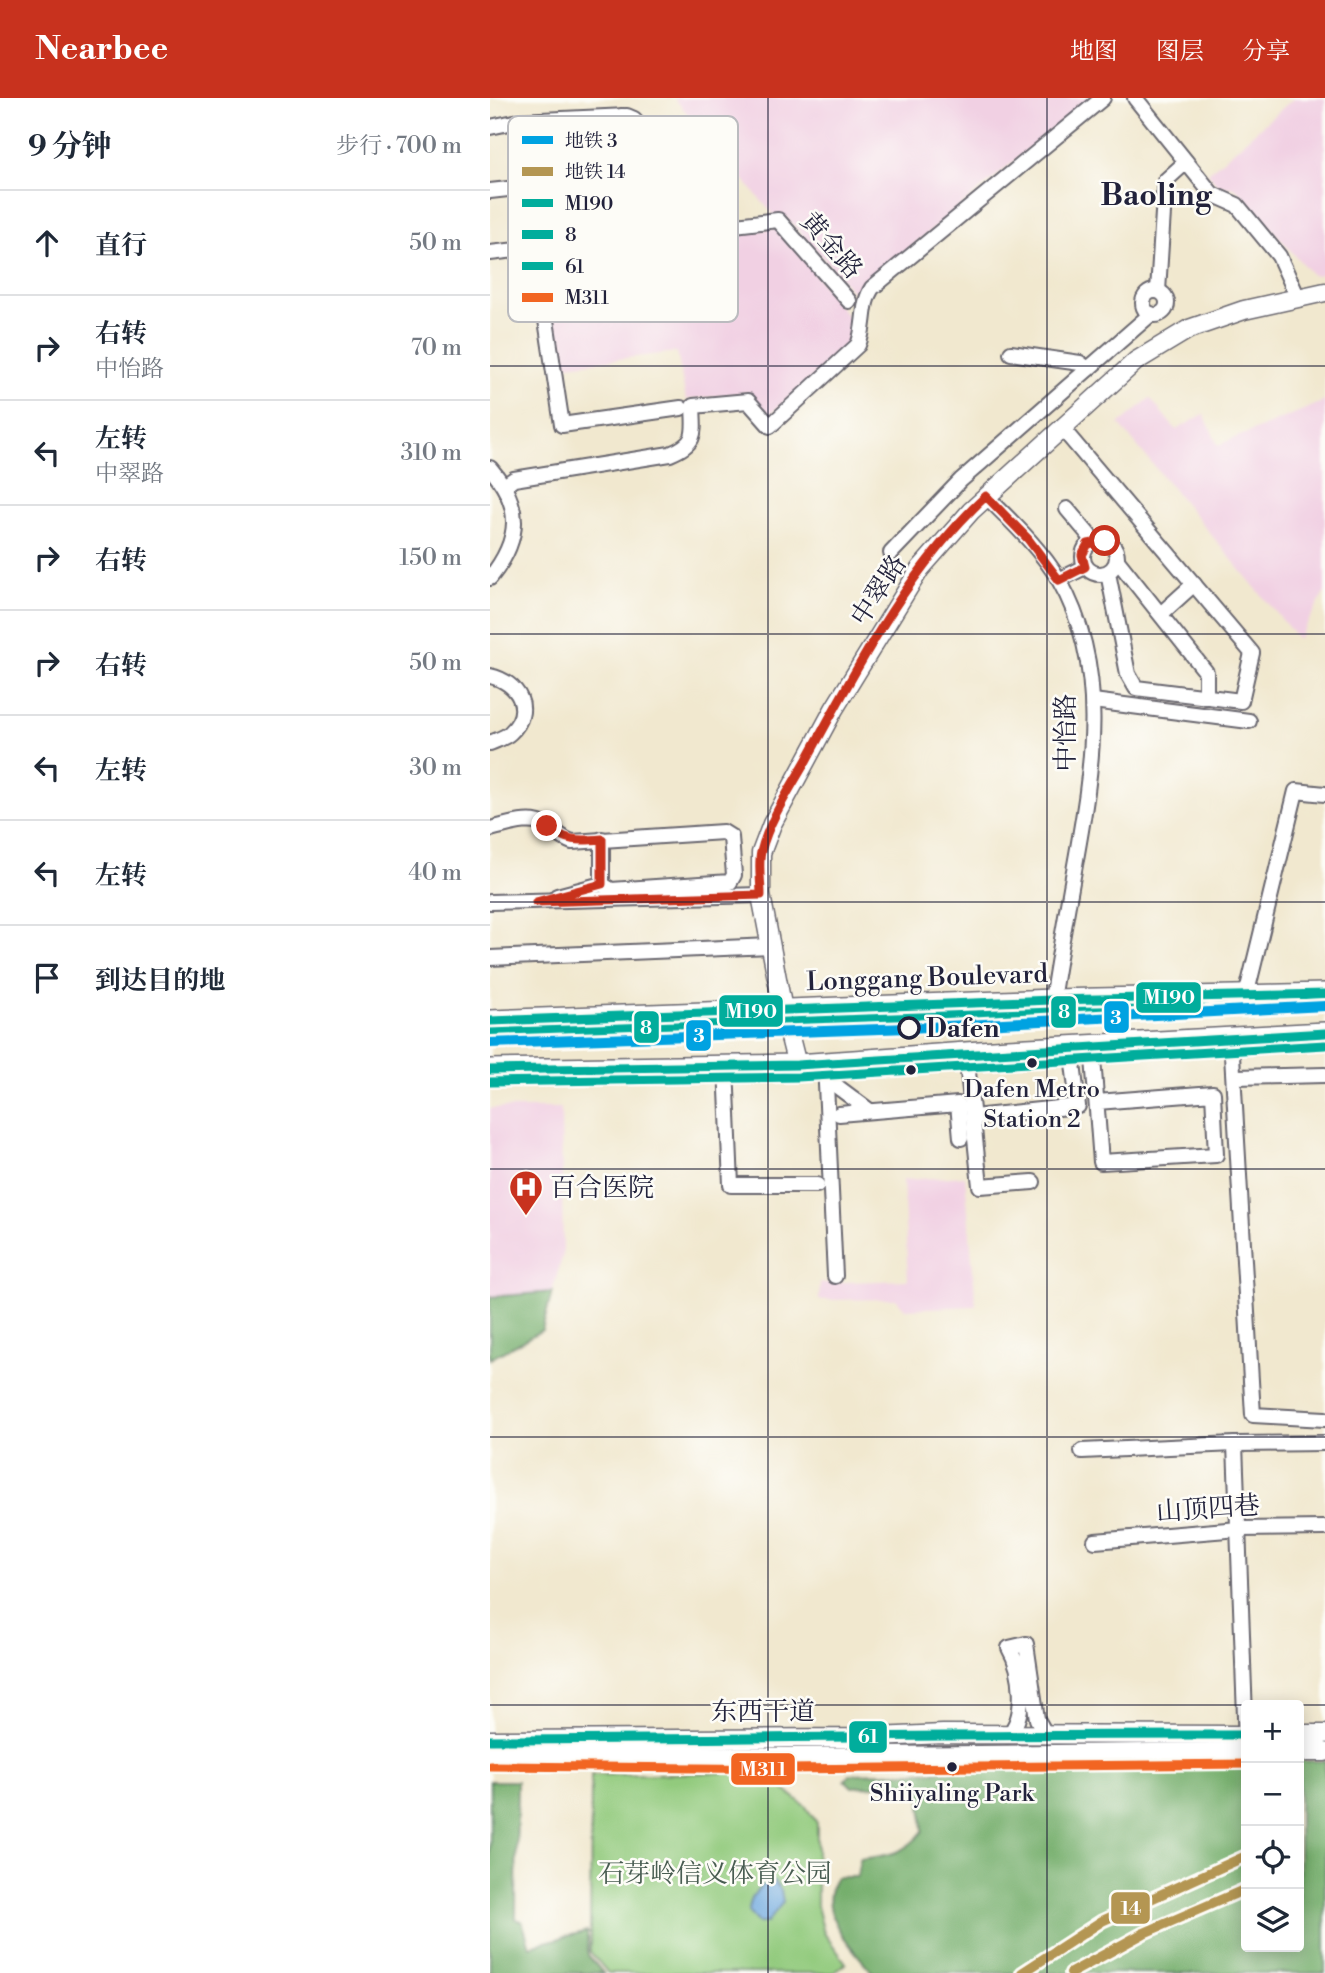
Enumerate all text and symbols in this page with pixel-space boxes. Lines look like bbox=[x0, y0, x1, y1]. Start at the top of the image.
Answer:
text: Nearbee bbox=[35, 29, 168, 70]
text: 地图 bbox=[1070, 37, 1118, 67]
text: 图层 bbox=[1156, 37, 1204, 67]
text: 分享 bbox=[1242, 37, 1290, 67]
legend bbox=[508, 116, 738, 322]
text: 9 分钟 bbox=[28, 128, 112, 166]
text: 地铁 3 bbox=[565, 129, 617, 153]
text: 步行 · 700 m bbox=[336, 132, 462, 160]
text: 地铁 14 bbox=[565, 160, 626, 184]
district label: Baoling bbox=[1100, 177, 1213, 215]
text: M190 bbox=[565, 192, 613, 216]
street label: 黄金路 bbox=[794, 206, 869, 286]
text: 8 bbox=[565, 223, 577, 247]
icon: ahead bbox=[28, 224, 66, 262]
text: 50 m bbox=[409, 229, 462, 257]
text: 直行 bbox=[95, 230, 147, 262]
text: 61 bbox=[565, 255, 584, 279]
text: M311 bbox=[565, 286, 609, 310]
text: 右转 bbox=[95, 318, 147, 350]
icon: right bbox=[28, 329, 66, 367]
text: 70 m bbox=[411, 334, 462, 362]
text: 中怡路 bbox=[95, 355, 164, 383]
text: 左转 bbox=[95, 423, 147, 455]
icon: left bbox=[28, 434, 66, 472]
text: 310 m bbox=[401, 439, 462, 467]
text: 中翠路 bbox=[95, 460, 164, 488]
route start bbox=[1089, 525, 1120, 556]
icon: right bbox=[28, 539, 66, 577]
text: 150 m bbox=[399, 544, 462, 572]
text: 右转 bbox=[95, 545, 147, 577]
street label: 中翠路 bbox=[844, 549, 914, 632]
icon: right bbox=[28, 644, 66, 682]
text: 50 m bbox=[409, 649, 462, 677]
text: 右转 bbox=[95, 650, 147, 682]
street label: 中怡路 bbox=[1050, 694, 1082, 772]
icon: left bbox=[28, 749, 66, 787]
text: 30 m bbox=[409, 754, 462, 782]
text: 左转 bbox=[95, 755, 147, 787]
route end bbox=[531, 810, 562, 841]
icon: left bbox=[28, 854, 66, 892]
text: 40 m bbox=[408, 859, 462, 887]
text: 左转 bbox=[95, 860, 147, 892]
street label: Longgang Boulevard bbox=[806, 958, 1049, 998]
icon: arrive bbox=[28, 959, 66, 997]
text: 到达目的地 bbox=[95, 965, 225, 997]
line badge: M190 bbox=[1135, 981, 1202, 1014]
text: M190 bbox=[1143, 986, 1195, 1010]
line badge: M190 bbox=[718, 994, 784, 1028]
line badge: 8 bbox=[1050, 995, 1077, 1029]
text: M190 bbox=[725, 1000, 777, 1024]
text: 8 bbox=[1058, 1000, 1070, 1024]
line badge: 3 bbox=[1103, 1000, 1130, 1034]
text: 3 bbox=[1110, 1006, 1122, 1030]
line badge: 8 bbox=[633, 1010, 660, 1044]
place label: Dafen bbox=[926, 1013, 999, 1045]
text: 8 bbox=[640, 1016, 652, 1040]
marker: Dafen bbox=[898, 1017, 920, 1039]
line badge: 3 bbox=[685, 1019, 712, 1052]
text: 3 bbox=[693, 1024, 705, 1048]
marker: Dafen Metro Station 2 bbox=[1025, 1056, 1039, 1070]
unlabelled marker bbox=[904, 1063, 918, 1077]
place label: Dafen Metro Station 2 bbox=[964, 1075, 1100, 1135]
hospital icon: 百合医院 bbox=[507, 1168, 545, 1217]
place label: 百合医院 bbox=[550, 1172, 654, 1204]
street label: 山顶四巷 bbox=[1155, 1489, 1261, 1529]
street label: 东西干道 bbox=[711, 1696, 815, 1728]
map controls bbox=[1241, 1700, 1304, 1952]
button: + bbox=[1241, 1700, 1304, 1763]
line badge: 61 bbox=[848, 1720, 888, 1754]
text: 61 bbox=[858, 1725, 878, 1749]
line badge: M311 bbox=[730, 1752, 796, 1786]
text: M311 bbox=[739, 1758, 787, 1782]
marker: Shiiyaling Park bbox=[945, 1760, 959, 1774]
button: − bbox=[1241, 1763, 1304, 1826]
place label: Shiiyaling Park bbox=[870, 1779, 1036, 1809]
button: locate bbox=[1241, 1826, 1304, 1889]
park label: 石芽岭信义体育公园 bbox=[598, 1858, 832, 1890]
button: layers bbox=[1241, 1889, 1304, 1952]
line badge: 14 bbox=[1110, 1891, 1151, 1925]
text: 14 bbox=[1120, 1897, 1142, 1921]

